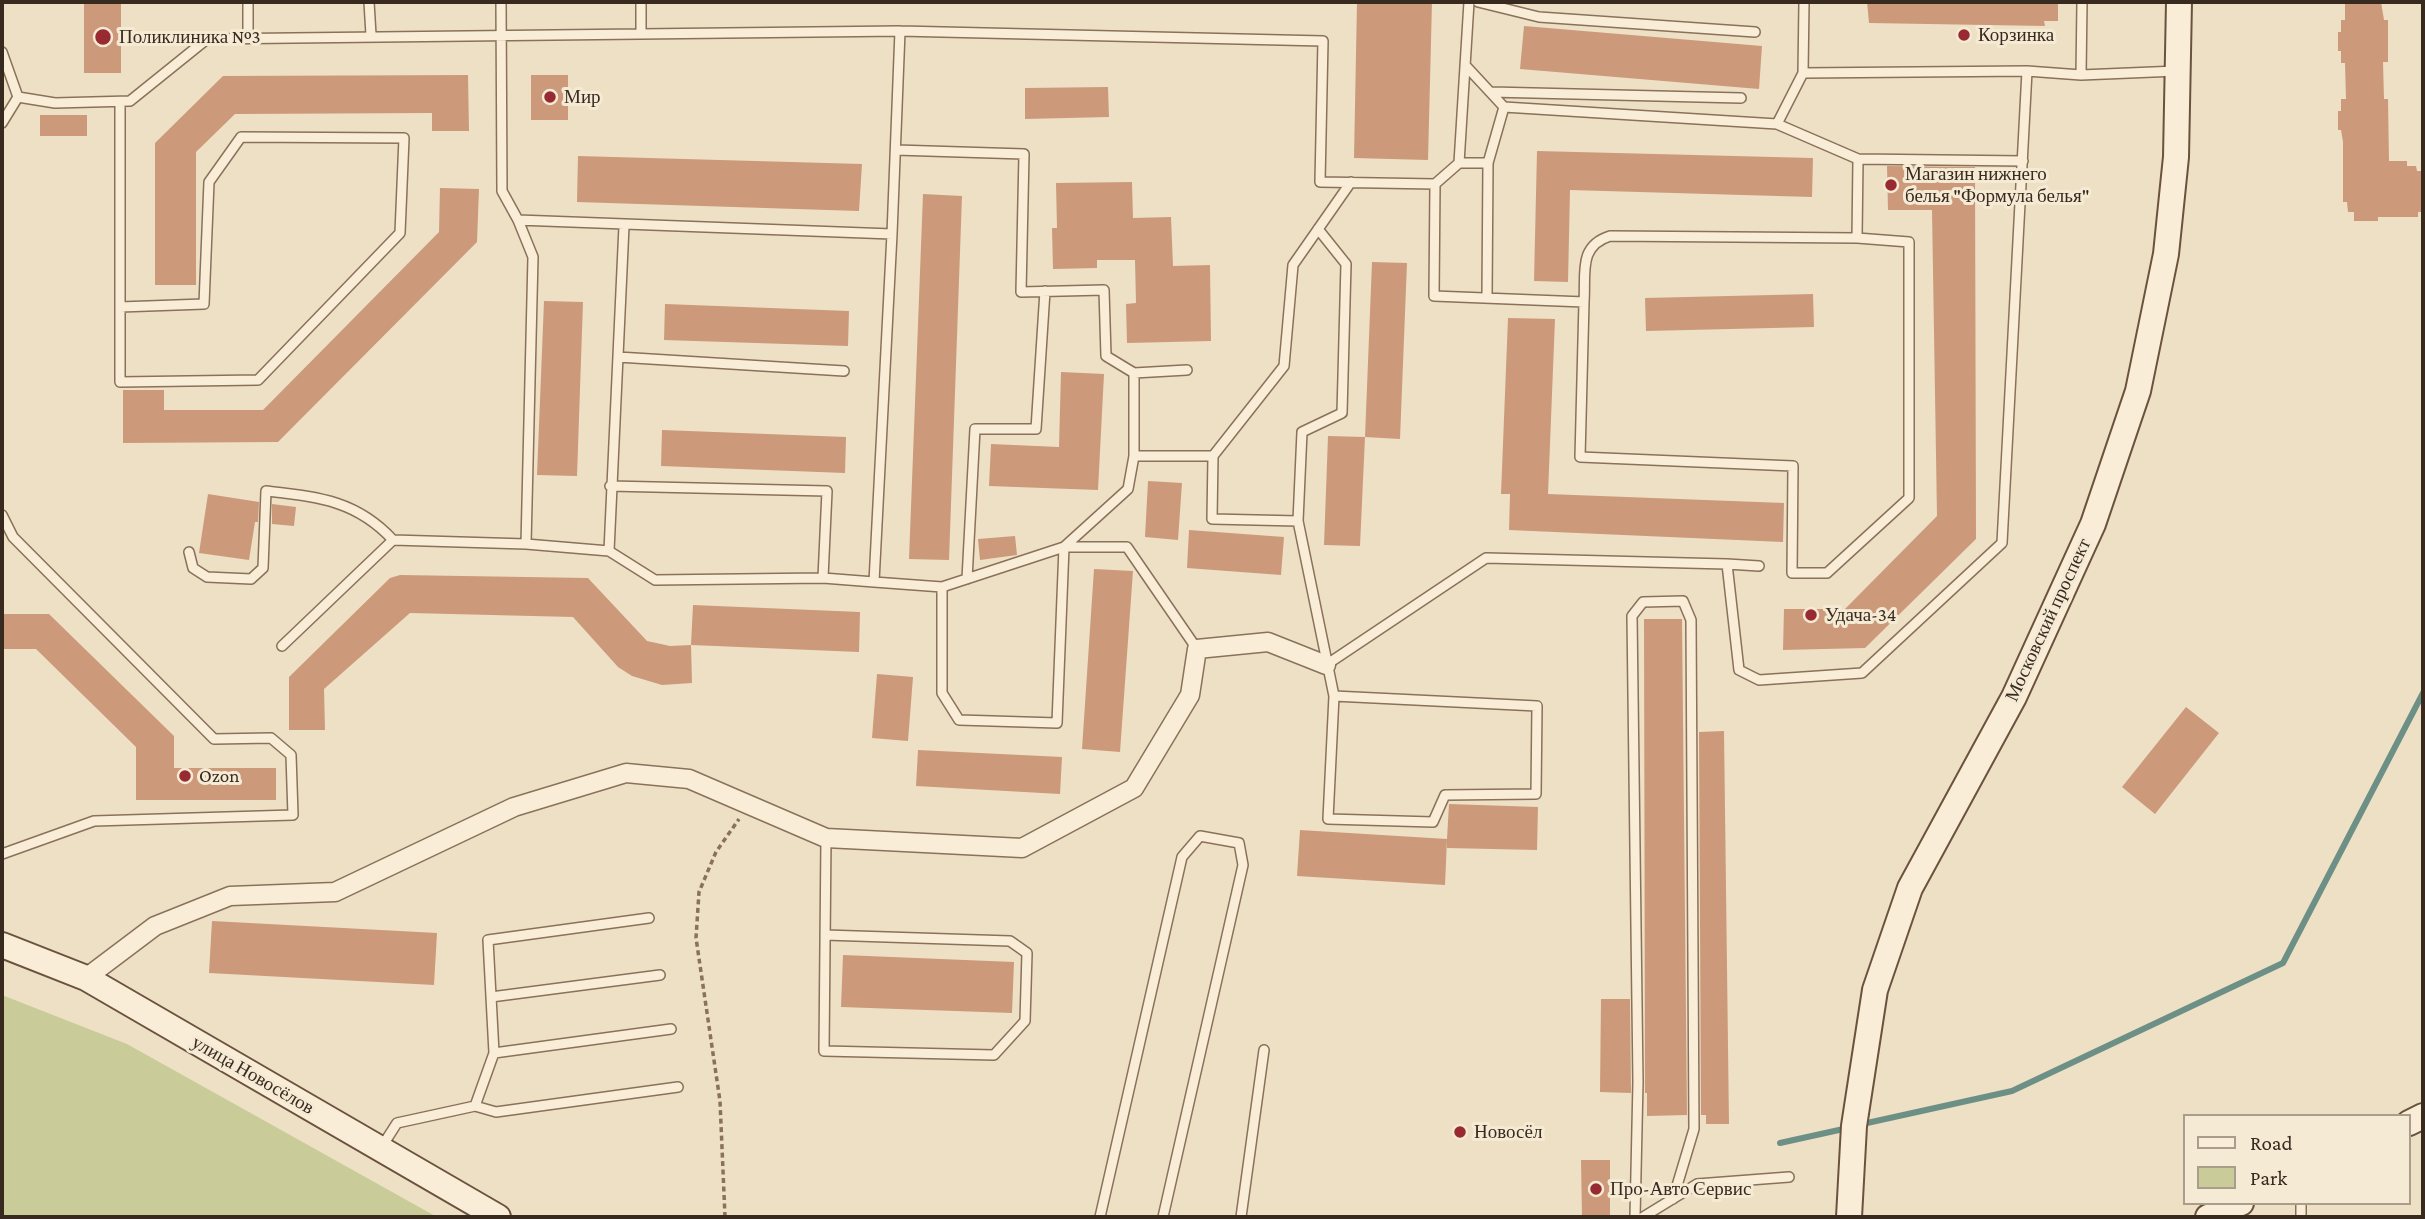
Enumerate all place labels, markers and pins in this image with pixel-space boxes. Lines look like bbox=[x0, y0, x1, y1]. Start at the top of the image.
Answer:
place label: Корзинка bbox=[1978, 24, 2054, 46]
place label: Поликлиника №3 bbox=[119, 26, 260, 48]
marker: Поликлиника №3 bbox=[93, 27, 113, 47]
marker: Корзинка bbox=[1956, 27, 1972, 43]
place label: Мир bbox=[564, 86, 601, 108]
marker: Мир bbox=[542, 89, 558, 105]
place label: Магазин нижнего белья "Формула белья" bbox=[1905, 163, 2089, 207]
marker: Магазин нижнего белья "Формула белья" bbox=[1883, 177, 1899, 193]
place label: Удача-34 bbox=[1825, 604, 1896, 626]
marker: Удача-34 bbox=[1803, 607, 1819, 623]
place label: Ozon bbox=[199, 765, 239, 787]
marker: Ozon bbox=[177, 768, 193, 784]
place label: Новосёл bbox=[1474, 1121, 1542, 1143]
marker: Новосёл bbox=[1452, 1124, 1468, 1140]
place label: Про-Авто Сервис bbox=[1610, 1178, 1751, 1200]
marker: Про-Авто Сервис bbox=[1588, 1181, 1604, 1197]

